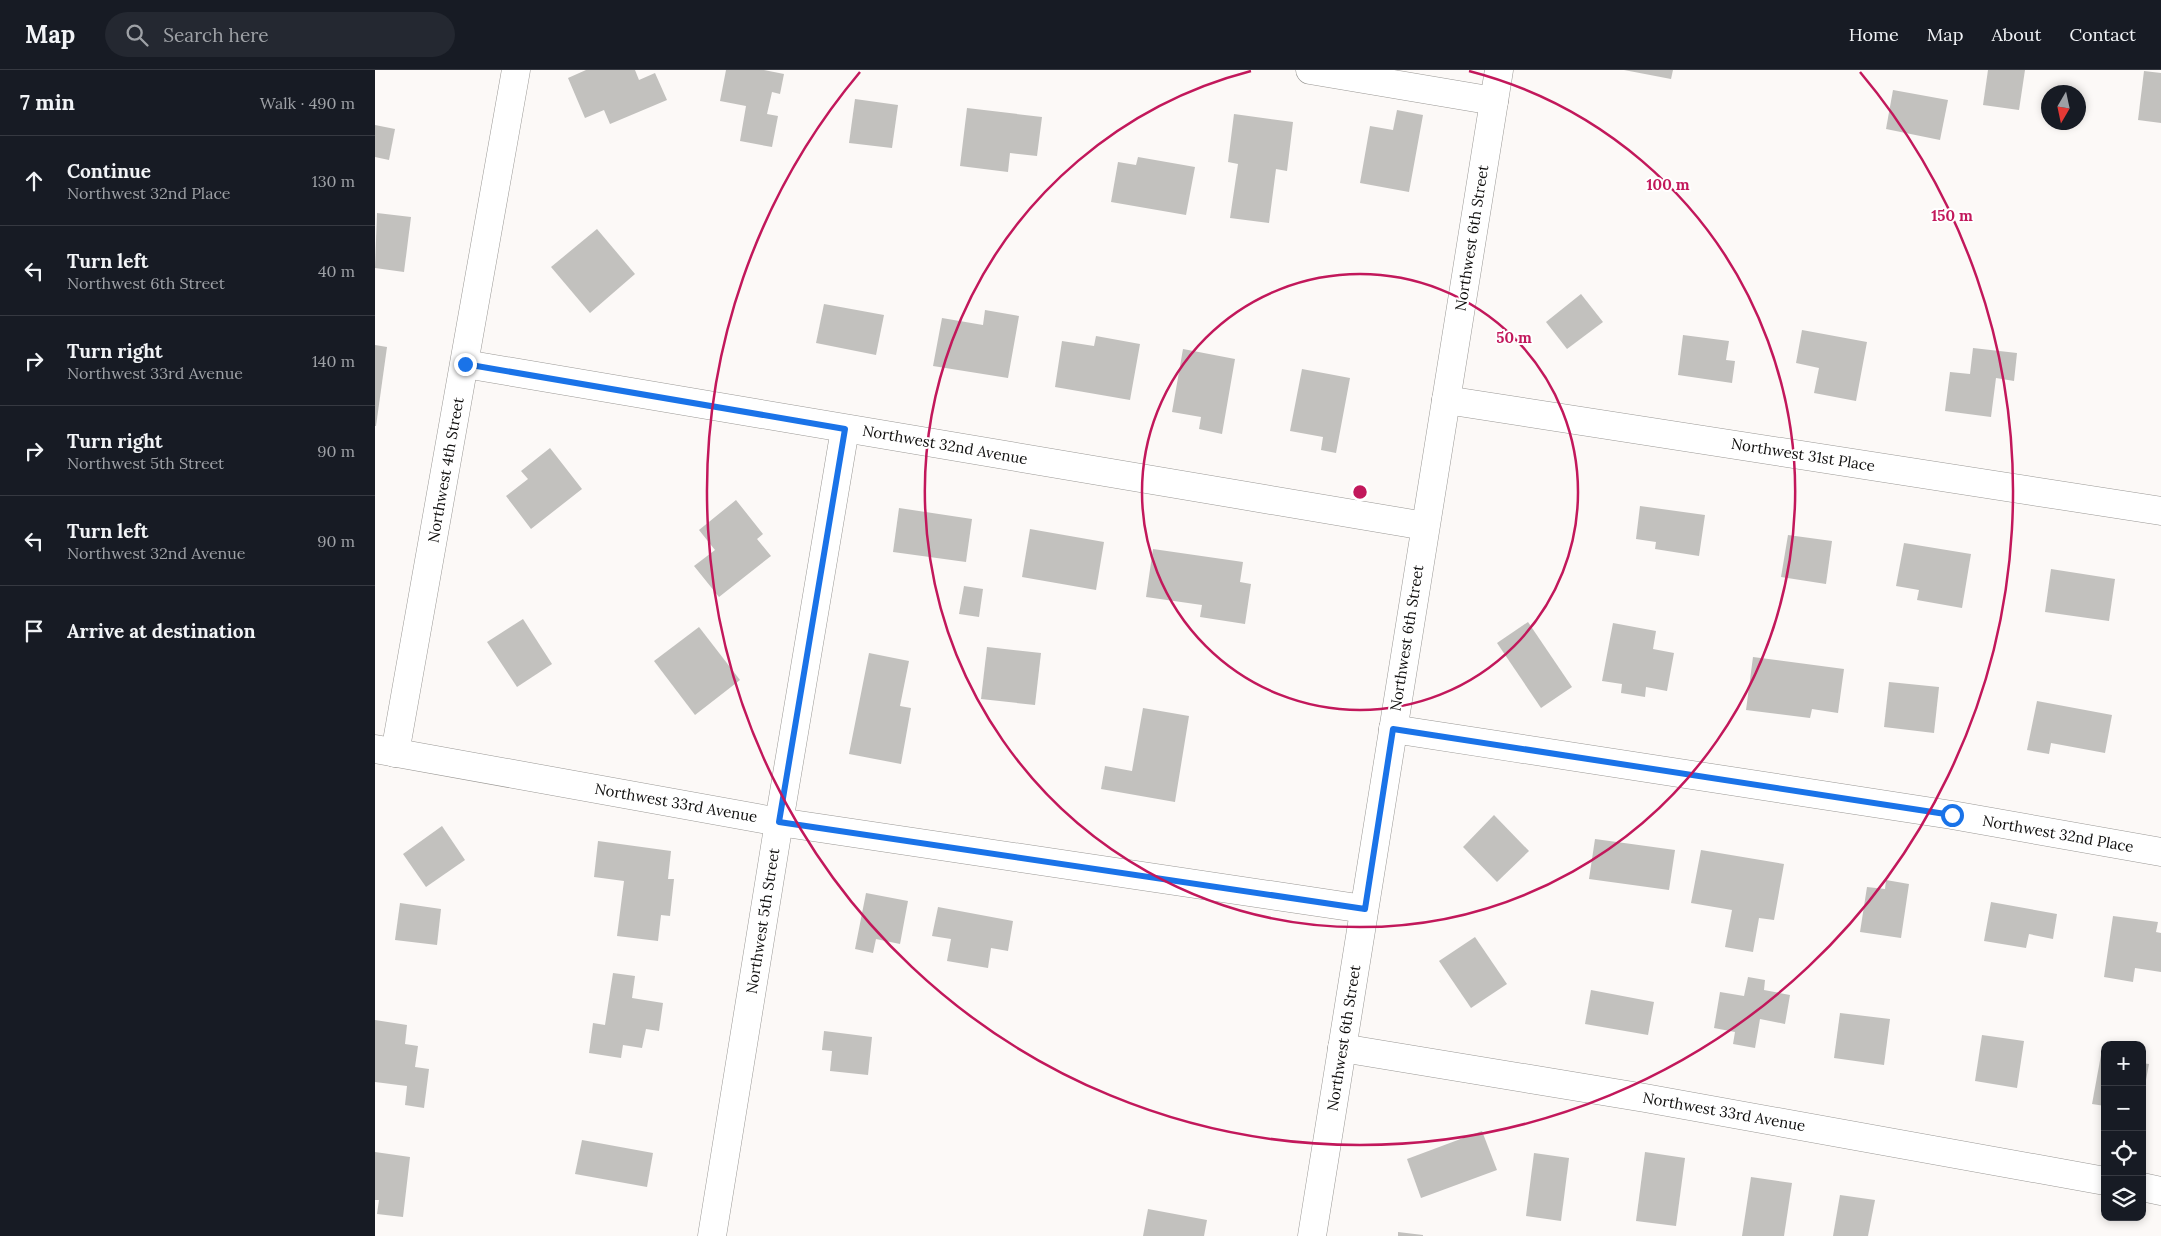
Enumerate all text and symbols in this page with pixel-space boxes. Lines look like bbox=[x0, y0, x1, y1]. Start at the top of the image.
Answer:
search box bbox=[105, 12, 455, 57]
text: Map bbox=[25, 19, 75, 50]
icon: search bbox=[123, 21, 151, 49]
text: Search here bbox=[163, 23, 269, 47]
text: Home bbox=[1849, 23, 1899, 46]
text: Map bbox=[1927, 23, 1963, 46]
text: About bbox=[1991, 23, 2041, 46]
text: Contact bbox=[2069, 23, 2136, 46]
north arrow bbox=[2041, 85, 2086, 130]
text: 7 min bbox=[20, 89, 75, 116]
text: Walk · 490 m bbox=[260, 93, 355, 113]
text: Continue bbox=[67, 159, 151, 183]
street label: Northwest 6th Street bbox=[1451, 163, 1492, 312]
icon: ahead bbox=[20, 167, 48, 195]
text: 130 m bbox=[312, 171, 355, 191]
text: 100 m bbox=[1647, 175, 1690, 194]
text: Northwest 32nd Place bbox=[67, 183, 231, 203]
text: 150 m bbox=[1931, 206, 1973, 225]
text: Turn left bbox=[67, 249, 148, 273]
icon: left bbox=[20, 257, 48, 285]
text: 40 m bbox=[318, 261, 355, 281]
text: Northwest 6th Street bbox=[67, 273, 225, 293]
text: 50 m bbox=[1496, 328, 1532, 347]
text: Turn right bbox=[67, 339, 163, 363]
icon: right bbox=[20, 347, 48, 375]
text: 140 m bbox=[312, 351, 355, 371]
route end bbox=[454, 353, 477, 376]
text: Northwest 33rd Avenue bbox=[67, 363, 243, 383]
street label: Northwest 4th Street bbox=[423, 395, 468, 544]
street label: Northwest 32nd Avenue bbox=[861, 421, 1029, 468]
text: Turn right bbox=[67, 429, 163, 453]
street label: Northwest 31st Place bbox=[1730, 434, 1876, 475]
icon: right bbox=[20, 437, 48, 465]
text: 90 m bbox=[317, 441, 355, 461]
text: Northwest 5th Street bbox=[67, 453, 224, 473]
centre of rings bbox=[1351, 483, 1369, 501]
text: Turn left bbox=[67, 519, 148, 543]
icon: left bbox=[20, 527, 48, 555]
text: 90 m bbox=[317, 531, 355, 551]
text: Northwest 32nd Avenue bbox=[67, 543, 246, 563]
street label: Northwest 6th Street bbox=[1386, 563, 1427, 712]
icon: arrive bbox=[20, 617, 48, 645]
text: Arrive at destination bbox=[67, 619, 256, 643]
street label: Northwest 33rd Avenue bbox=[593, 779, 759, 826]
route start bbox=[1941, 804, 1964, 827]
street label: Northwest 32nd Place bbox=[1981, 811, 2135, 856]
street label: Northwest 5th Street bbox=[742, 846, 783, 995]
street label: Northwest 6th Street bbox=[1323, 963, 1364, 1112]
map controls bbox=[2101, 1041, 2146, 1221]
button: + bbox=[2101, 1041, 2146, 1086]
button: − bbox=[2101, 1086, 2146, 1131]
street label: Northwest 33rd Avenue bbox=[1641, 1088, 1807, 1135]
button: locate bbox=[2101, 1131, 2146, 1176]
button: layers bbox=[2101, 1176, 2146, 1221]

